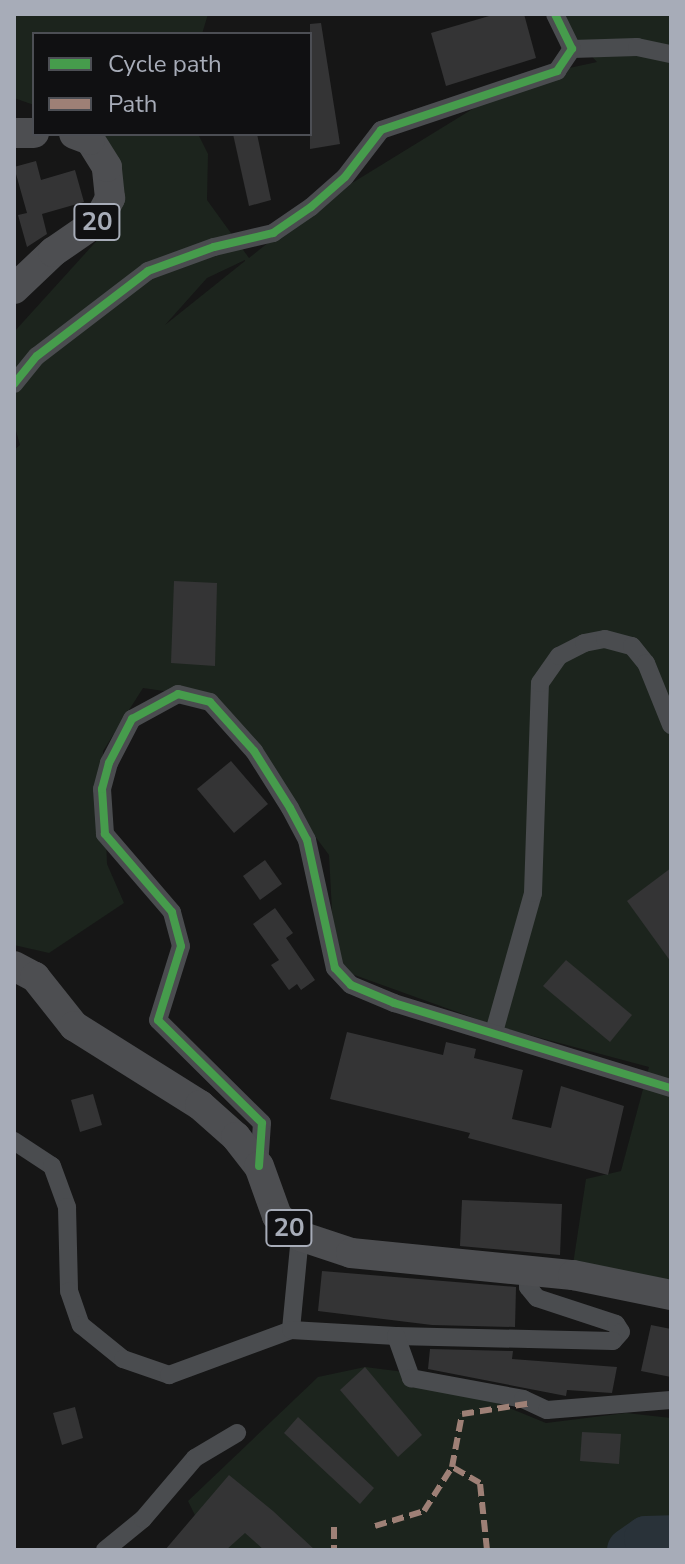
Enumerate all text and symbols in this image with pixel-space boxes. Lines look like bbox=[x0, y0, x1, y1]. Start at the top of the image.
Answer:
legend bbox=[32, 32, 312, 136]
text: Cycle path bbox=[108, 48, 222, 80]
text: Path bbox=[108, 88, 157, 120]
road number: 20 bbox=[73, 200, 121, 244]
road number: 20 bbox=[265, 1206, 313, 1250]

